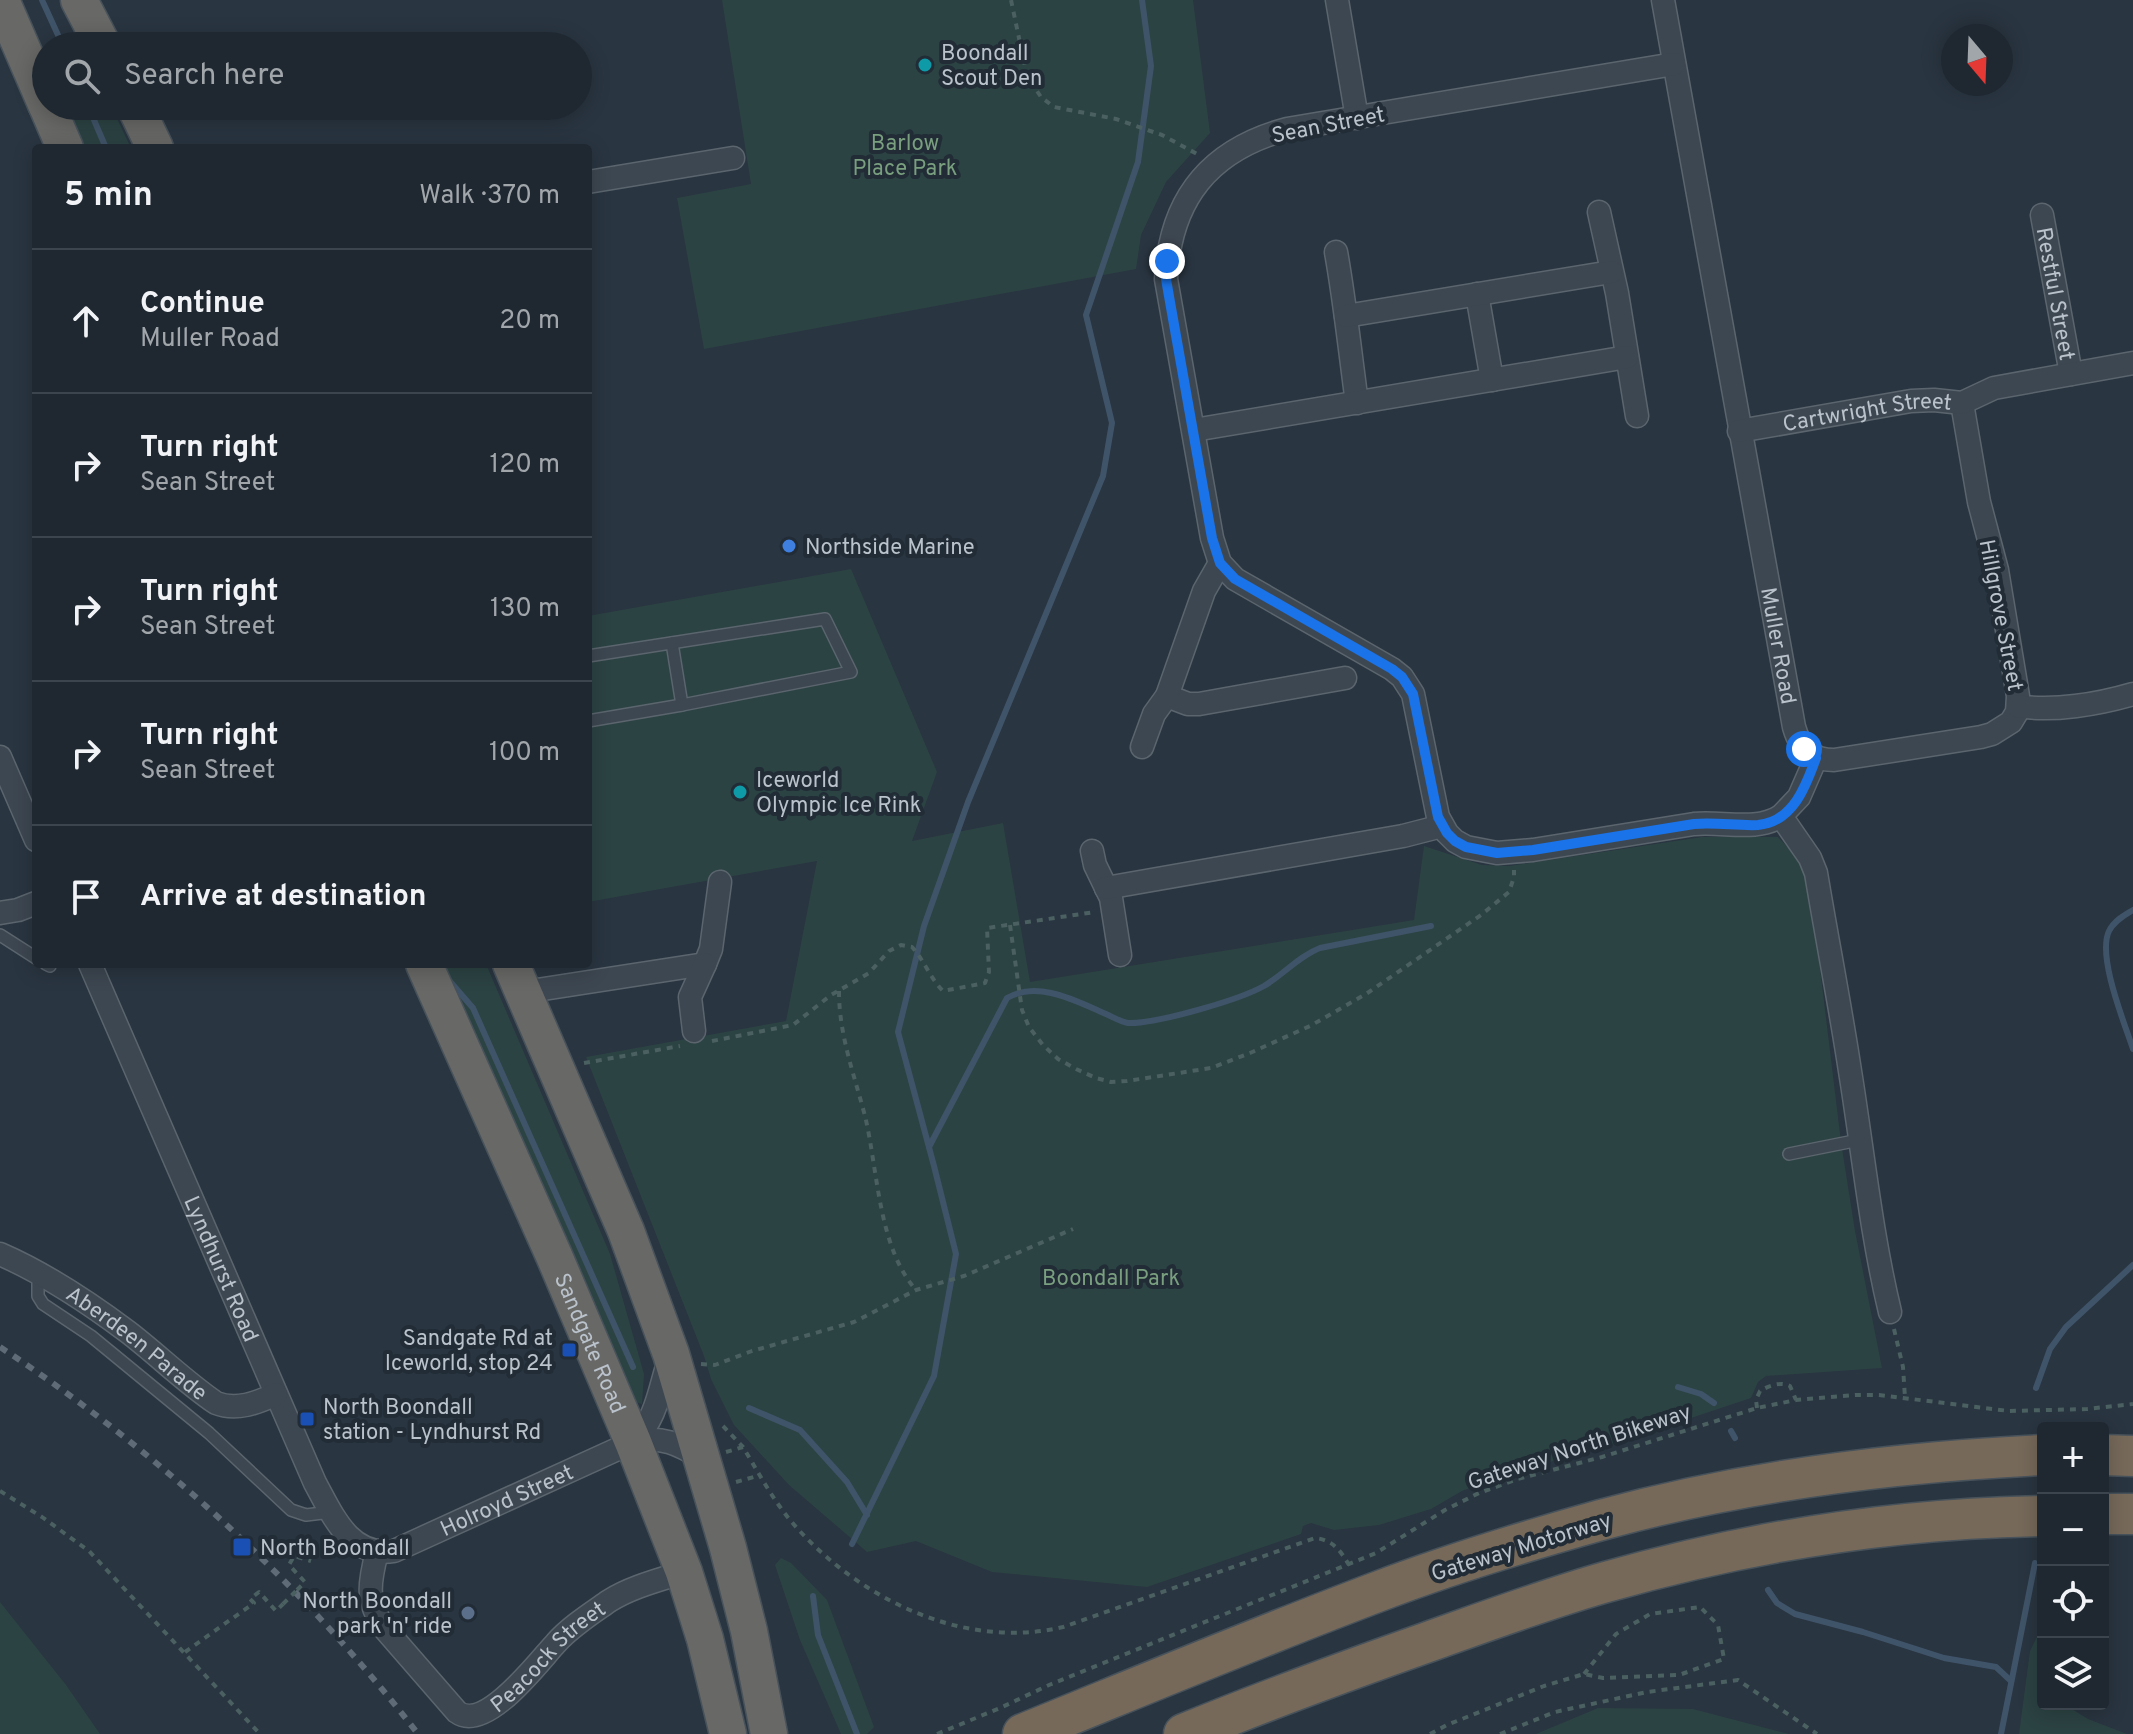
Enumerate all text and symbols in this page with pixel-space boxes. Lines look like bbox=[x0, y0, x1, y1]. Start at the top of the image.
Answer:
north arrow bbox=[1941, 24, 2013, 96]
search box bbox=[32, 32, 592, 120]
place label: Boondall Scout Den bbox=[941, 41, 1042, 93]
icon: search bbox=[60, 54, 104, 98]
marker: Boondall Scout Den bbox=[916, 56, 934, 74]
text: Search here bbox=[124, 58, 284, 95]
street label: Sean Street bbox=[1270, 102, 1387, 151]
park label: Barlow Place Park bbox=[852, 131, 958, 183]
text: 5 min bbox=[64, 175, 153, 218]
text: Walk · 370 m bbox=[419, 180, 560, 213]
street label: Restful Street bbox=[2029, 225, 2079, 363]
route end bbox=[1149, 243, 1185, 279]
text: Continue bbox=[140, 286, 265, 323]
icon: ahead bbox=[64, 299, 108, 343]
text: 20 m bbox=[499, 305, 560, 338]
text: Muller Road bbox=[140, 323, 280, 356]
street label: Cartwright Street bbox=[1781, 389, 1953, 439]
text: Turn right bbox=[140, 430, 278, 467]
icon: right bbox=[64, 443, 108, 487]
text: 120 m bbox=[490, 449, 560, 482]
text: Sean Street bbox=[140, 467, 275, 500]
place label: Northside Marine bbox=[805, 535, 975, 562]
marker: Northside Marine bbox=[780, 537, 798, 555]
street label: Hillgrove Street bbox=[1972, 537, 2027, 694]
text: Turn right bbox=[140, 574, 278, 611]
street label: Muller Road bbox=[1753, 585, 1801, 707]
icon: right bbox=[64, 587, 108, 631]
text: 130 m bbox=[490, 593, 560, 626]
text: Sean Street bbox=[140, 611, 275, 644]
text: Turn right bbox=[140, 718, 278, 755]
icon: right bbox=[64, 731, 108, 775]
route start bbox=[1786, 731, 1822, 767]
text: 100 m bbox=[489, 737, 560, 770]
text: Sean Street bbox=[140, 755, 275, 788]
place label: Iceworld Olympic Ice Rink bbox=[756, 768, 922, 820]
marker: Iceworld Olympic Ice Rink bbox=[731, 783, 749, 801]
icon: arrive bbox=[64, 875, 108, 919]
text: Arrive at destination bbox=[140, 879, 426, 916]
street label: Lyndhurst Road bbox=[176, 1193, 263, 1347]
park label: Boondall Park bbox=[1042, 1266, 1180, 1293]
street label: Sandgate Road bbox=[547, 1269, 630, 1418]
street label: Aberdeen Parade bbox=[60, 1282, 212, 1408]
place label: Sandgate Rd at Iceworld, stop 24 bbox=[385, 1326, 553, 1378]
marker: Sandgate Rd at Iceworld, stop 24 bbox=[560, 1341, 578, 1359]
place label: North Boondall station - Lyndhurst Rd bbox=[323, 1395, 541, 1447]
street label: Gateway North Bikeway bbox=[1465, 1399, 1695, 1497]
marker: North Boondall station - Lyndhurst Rd bbox=[298, 1410, 316, 1428]
map controls bbox=[2037, 1422, 2109, 1710]
button: + bbox=[2037, 1422, 2109, 1494]
street label: Holroyd Street bbox=[437, 1460, 578, 1544]
button: − bbox=[2037, 1494, 2109, 1566]
street label: Gateway Motorway bbox=[1428, 1508, 1615, 1589]
marker: North Boondall bbox=[231, 1536, 253, 1558]
place label: North Boondall bbox=[260, 1536, 410, 1563]
button: locate bbox=[2037, 1566, 2109, 1638]
place label: North Boondall park 'n' ride bbox=[302, 1589, 452, 1641]
street label: Peacock Street bbox=[486, 1597, 612, 1720]
marker: North Boondall park 'n' ride bbox=[459, 1604, 477, 1622]
button: layers bbox=[2037, 1638, 2109, 1710]

